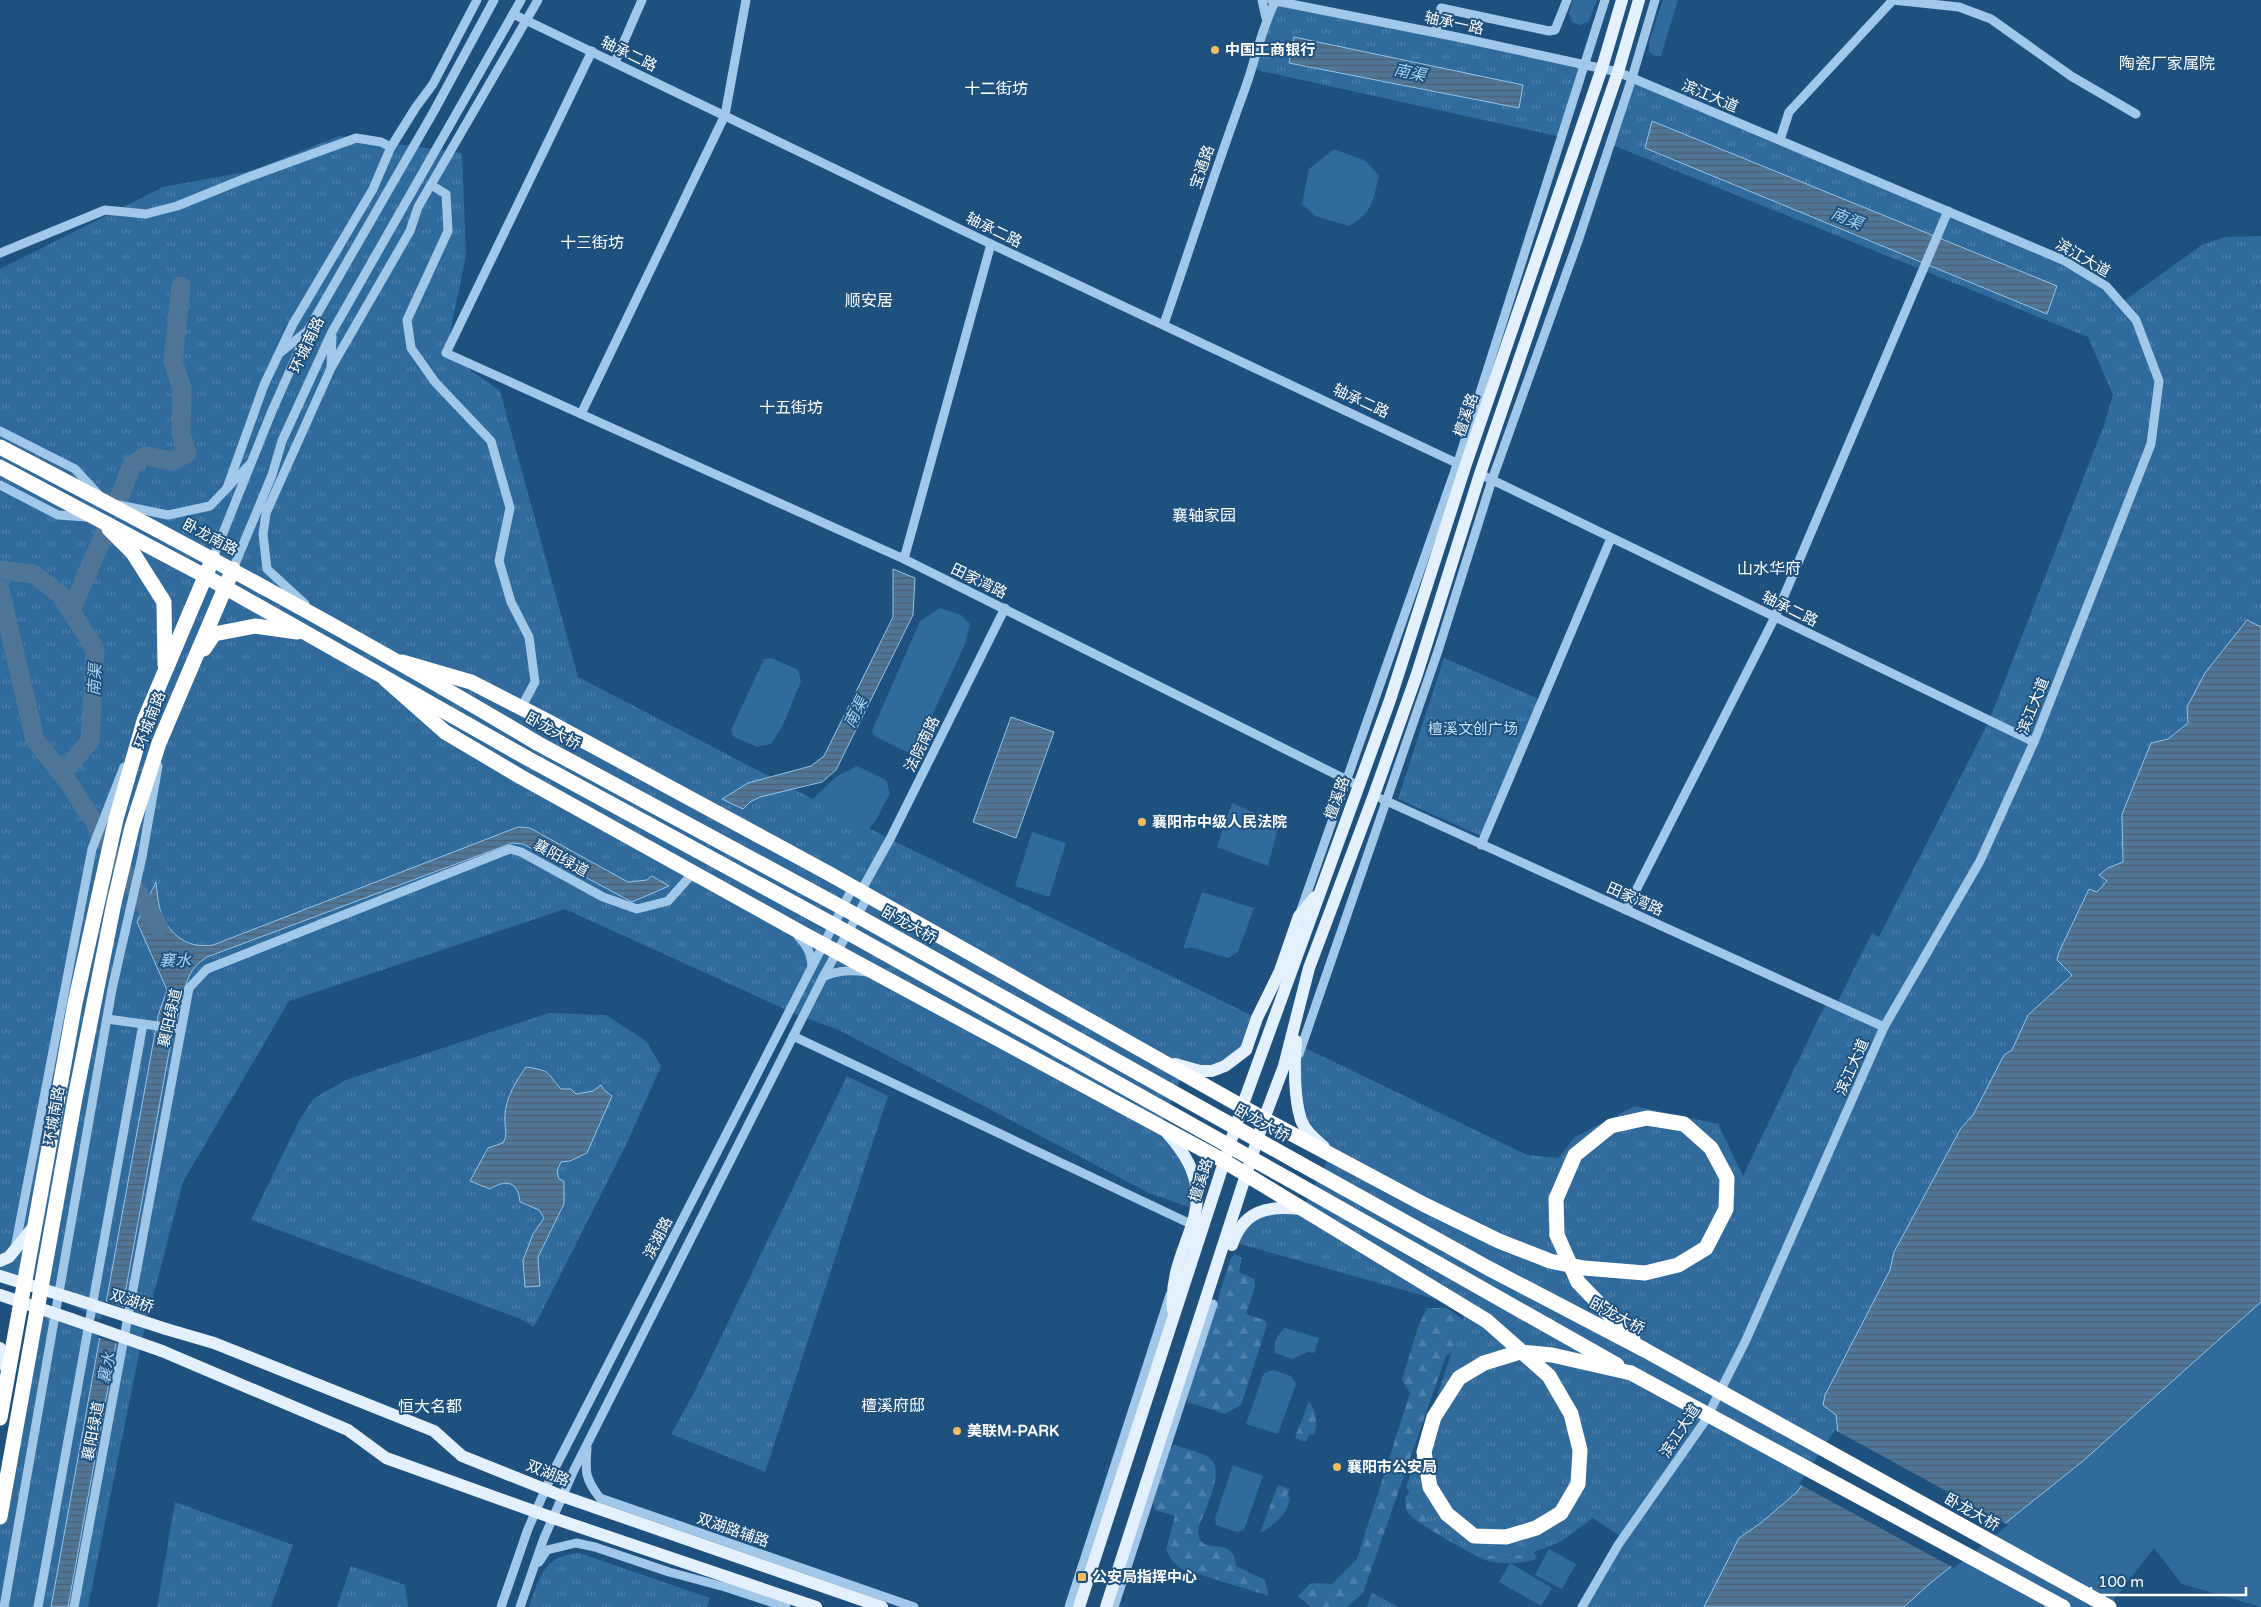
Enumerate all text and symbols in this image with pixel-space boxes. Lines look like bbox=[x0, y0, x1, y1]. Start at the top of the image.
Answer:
street label: 轴承一路 bbox=[1423, 8, 1485, 38]
street label: 轴承二路 bbox=[598, 33, 660, 75]
place label: 中国工商银行 bbox=[1225, 41, 1315, 59]
marker: 中国工商银行 bbox=[1209, 44, 1221, 56]
district label: 陶瓷厂家属院 bbox=[2119, 54, 2215, 74]
water label: 南渠 bbox=[1392, 60, 1429, 87]
street label: 滨江大道 bbox=[1679, 76, 1741, 116]
district label: 十二街坊 bbox=[964, 79, 1028, 99]
street label: 宝通路 bbox=[1186, 143, 1218, 191]
water label: 南渠 bbox=[1828, 203, 1867, 235]
street label: 轴承二路 bbox=[963, 209, 1025, 251]
district label: 十三街坊 bbox=[560, 233, 624, 253]
street label: 滨江大道 bbox=[2053, 235, 2113, 281]
district label: 顺安居 bbox=[845, 291, 893, 311]
street label: 环城南路 bbox=[286, 314, 328, 376]
street label: 轴承二路 bbox=[1330, 380, 1392, 422]
street label: 檀溪路 bbox=[1450, 391, 1482, 439]
district label: 十五街坊 bbox=[759, 398, 823, 418]
district label: 襄轴家园 bbox=[1172, 506, 1236, 526]
street label: 卧龙南路 bbox=[179, 515, 241, 559]
district label: 山水华府 bbox=[1737, 559, 1801, 579]
street label: 田家湾路 bbox=[948, 560, 1010, 602]
street label: 轴承二路 bbox=[1759, 588, 1821, 630]
water label: 南渠 bbox=[84, 662, 106, 697]
street label: 滨江大道 bbox=[2013, 675, 2053, 737]
street label: 环城南路 bbox=[131, 689, 169, 751]
water label: 南渠 bbox=[840, 692, 873, 731]
street label: 卧龙大桥 bbox=[522, 709, 584, 753]
street label: 法院南路 bbox=[901, 713, 943, 775]
park label: 檀溪文创广场 bbox=[1428, 720, 1518, 738]
street label: 檀溪路 bbox=[1321, 774, 1353, 822]
place label: 襄阳市中级人民法院 bbox=[1152, 813, 1287, 831]
marker: 襄阳市中级人民法院 bbox=[1136, 816, 1148, 828]
street label: 襄阳绿道 bbox=[530, 836, 592, 880]
street label: 田家湾路 bbox=[1604, 879, 1666, 919]
street label: 卧龙大桥 bbox=[878, 903, 940, 947]
water label: 襄水 bbox=[159, 951, 192, 971]
street label: 襄阳绿道 bbox=[154, 987, 186, 1049]
street label: 滨江大道 bbox=[1832, 1036, 1872, 1098]
street label: 环城南路 bbox=[40, 1085, 68, 1147]
street label: 卧龙大桥 bbox=[1231, 1101, 1293, 1145]
street label: 檀溪路 bbox=[1185, 1156, 1217, 1204]
street label: 滨湖路 bbox=[640, 1214, 676, 1262]
street label: 双湖桥 bbox=[108, 1285, 156, 1317]
street label: 卧龙大桥 bbox=[1586, 1294, 1648, 1338]
water label: 襄水 bbox=[94, 1350, 120, 1386]
district label: 檀溪府邸 bbox=[861, 1396, 925, 1416]
district label: 恒大名都 bbox=[398, 1397, 462, 1417]
street label: 襄阳绿道 bbox=[78, 1400, 108, 1462]
street label: 滨江大道 bbox=[1656, 1401, 1704, 1461]
place label: 美联M-PARK bbox=[967, 1422, 1059, 1440]
marker: 美联M-PARK bbox=[951, 1425, 963, 1437]
street label: 双湖路 bbox=[524, 1456, 572, 1490]
place label: 襄阳市公安局 bbox=[1347, 1458, 1437, 1476]
marker: 襄阳市公安局 bbox=[1331, 1461, 1343, 1473]
street label: 卧龙大桥 bbox=[1941, 1490, 2003, 1534]
street label: 双湖路辅路 bbox=[695, 1509, 771, 1551]
scale bar bbox=[2091, 1564, 2246, 1596]
place label: 公安局指挥中心 bbox=[1092, 1568, 1197, 1586]
marker: 公安局指挥中心 bbox=[1076, 1571, 1088, 1583]
text: 100 m bbox=[2098, 1573, 2144, 1591]

